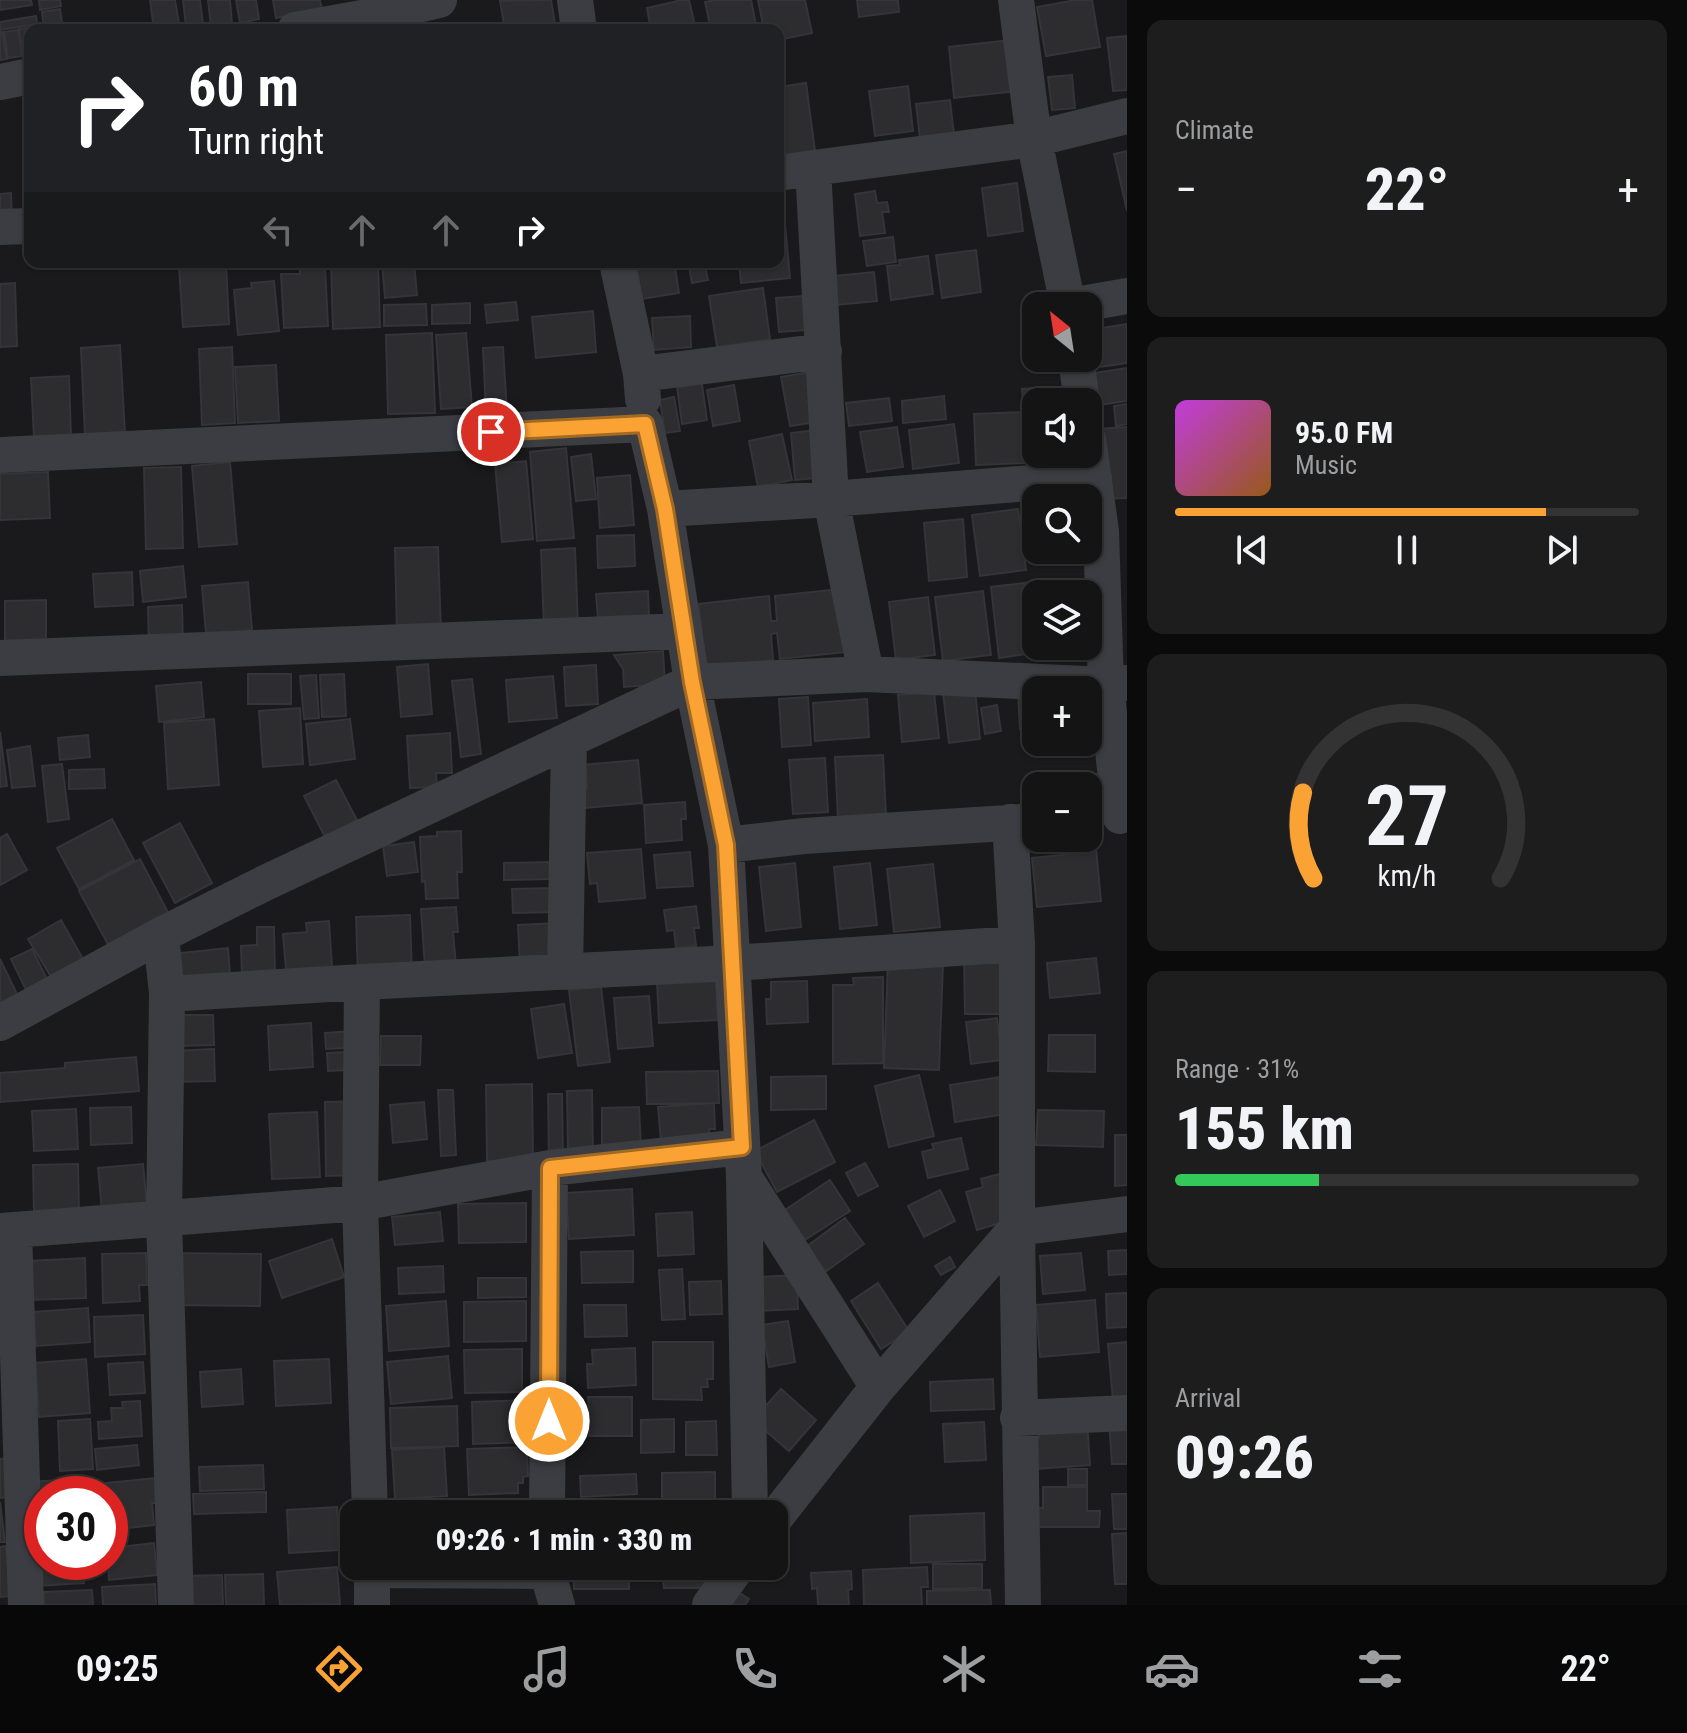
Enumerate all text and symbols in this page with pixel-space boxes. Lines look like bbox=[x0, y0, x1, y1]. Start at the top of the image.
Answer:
text: 60 m bbox=[188, 54, 299, 120]
icon: right bbox=[56, 56, 160, 160]
text: Climate bbox=[1175, 115, 1254, 145]
text: Turn right bbox=[188, 121, 324, 163]
text: 22° bbox=[1365, 154, 1449, 225]
text: − bbox=[1175, 164, 1197, 216]
text: + bbox=[1617, 164, 1639, 216]
icon: left bbox=[256, 208, 300, 252]
icon: ahead bbox=[340, 208, 384, 252]
icon: ahead bbox=[424, 208, 468, 252]
icon: right bbox=[508, 208, 552, 252]
north arrow bbox=[1022, 292, 1102, 372]
map controls bbox=[1022, 292, 1102, 852]
button: sound bbox=[1022, 388, 1102, 468]
pin bbox=[457, 398, 525, 466]
icon: arrive bbox=[469, 410, 513, 454]
text: 95.0 FM bbox=[1295, 415, 1393, 450]
text: Music bbox=[1295, 450, 1357, 480]
button: search bbox=[1022, 484, 1102, 564]
icon: previous bbox=[1230, 528, 1274, 572]
icon: pause bbox=[1385, 528, 1429, 572]
icon: next bbox=[1540, 528, 1584, 572]
button: layers bbox=[1022, 580, 1102, 660]
button: + bbox=[1022, 676, 1102, 756]
text: 27 bbox=[1365, 767, 1449, 864]
button: − bbox=[1022, 772, 1102, 852]
text: km/h bbox=[1378, 859, 1436, 893]
text: Range · 31% bbox=[1175, 1054, 1299, 1084]
text: 155 km bbox=[1175, 1093, 1354, 1164]
position arrow bbox=[507, 1379, 591, 1463]
text: Arrival bbox=[1175, 1383, 1241, 1413]
text: 09:26 bbox=[1175, 1422, 1314, 1493]
speed limit sign: 30 bbox=[24, 1476, 128, 1580]
text: 09:26 · 1 min · 330 m bbox=[436, 1522, 692, 1557]
icon: directions bbox=[311, 1641, 367, 1697]
icon: music bbox=[519, 1641, 575, 1697]
icon: phone bbox=[727, 1641, 783, 1697]
icon: climate bbox=[936, 1641, 992, 1697]
icon: car bbox=[1144, 1641, 1200, 1697]
icon: filters bbox=[1352, 1641, 1408, 1697]
text: 09:25 bbox=[76, 1648, 159, 1690]
text: 22° bbox=[1560, 1648, 1611, 1690]

